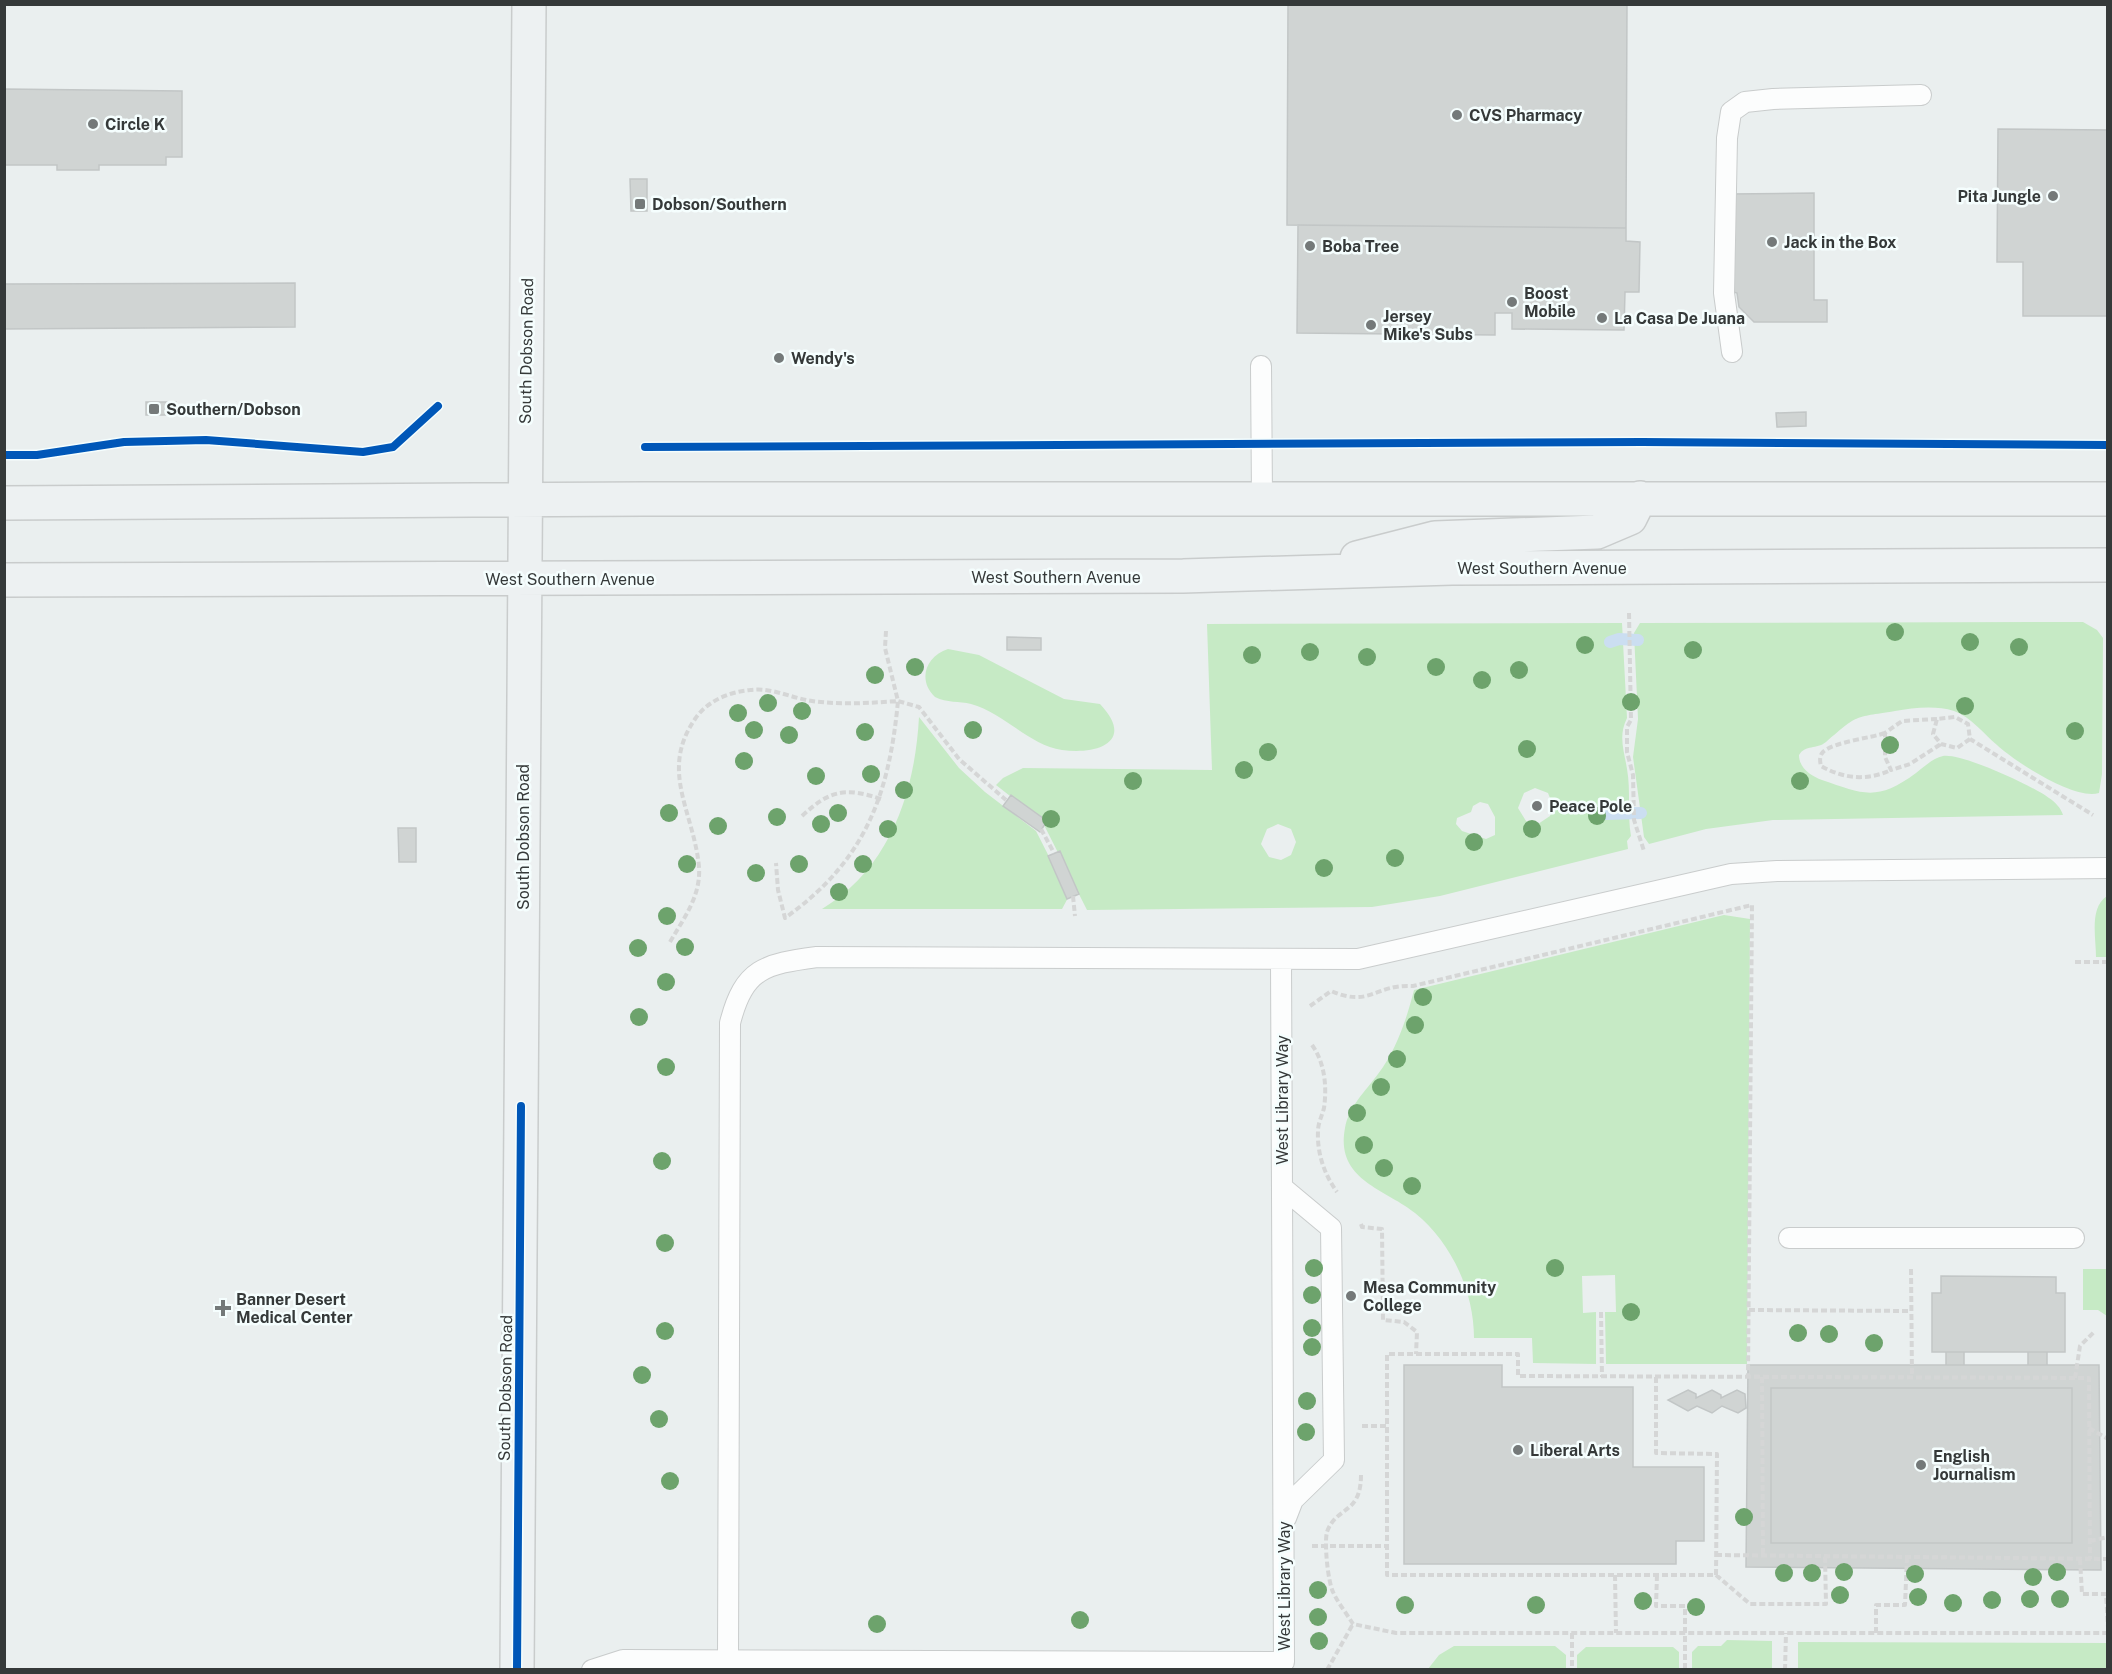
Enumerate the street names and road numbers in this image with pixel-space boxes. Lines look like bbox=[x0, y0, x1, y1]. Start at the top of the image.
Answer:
street label: South Dobson Road bbox=[516, 278, 537, 424]
street label: West Southern Avenue bbox=[1457, 559, 1627, 578]
street label: West Southern Avenue bbox=[971, 568, 1141, 587]
street label: West Southern Avenue bbox=[485, 570, 655, 589]
street label: South Dobson Road bbox=[514, 764, 533, 910]
street label: West Library Way bbox=[1273, 1035, 1292, 1165]
street label: South Dobson Road bbox=[495, 1315, 516, 1461]
street label: West Library Way bbox=[1275, 1521, 1294, 1651]

